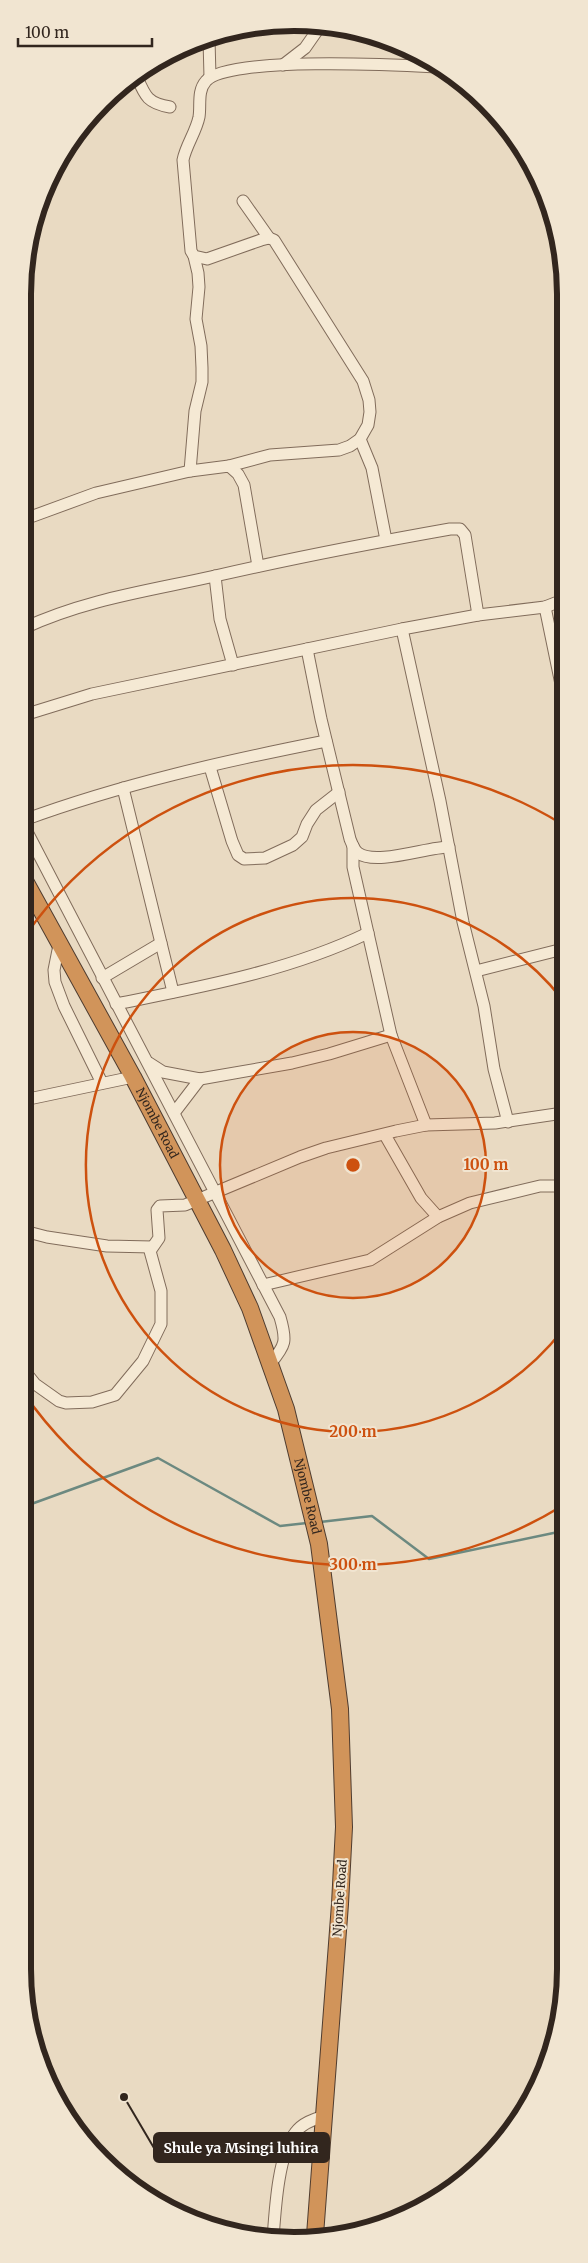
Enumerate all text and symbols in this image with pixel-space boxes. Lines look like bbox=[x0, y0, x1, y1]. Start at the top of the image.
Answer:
scale bar bbox=[18, 15, 151, 47]
text: 100 m bbox=[25, 23, 69, 42]
street label: Njombe Road bbox=[133, 1085, 182, 1161]
text: 100 m bbox=[464, 1155, 508, 1174]
centre of rings bbox=[344, 1156, 362, 1174]
text: 200 m bbox=[329, 1422, 377, 1441]
street label: Njombe Road bbox=[291, 1457, 324, 1535]
text: 300 m bbox=[329, 1555, 377, 1574]
street label: Njombe Road bbox=[329, 1859, 350, 1937]
callout: Shule ya Msingi luhira bbox=[154, 2133, 329, 2162]
text: Shule ya Msingi luhira bbox=[163, 2139, 319, 2157]

